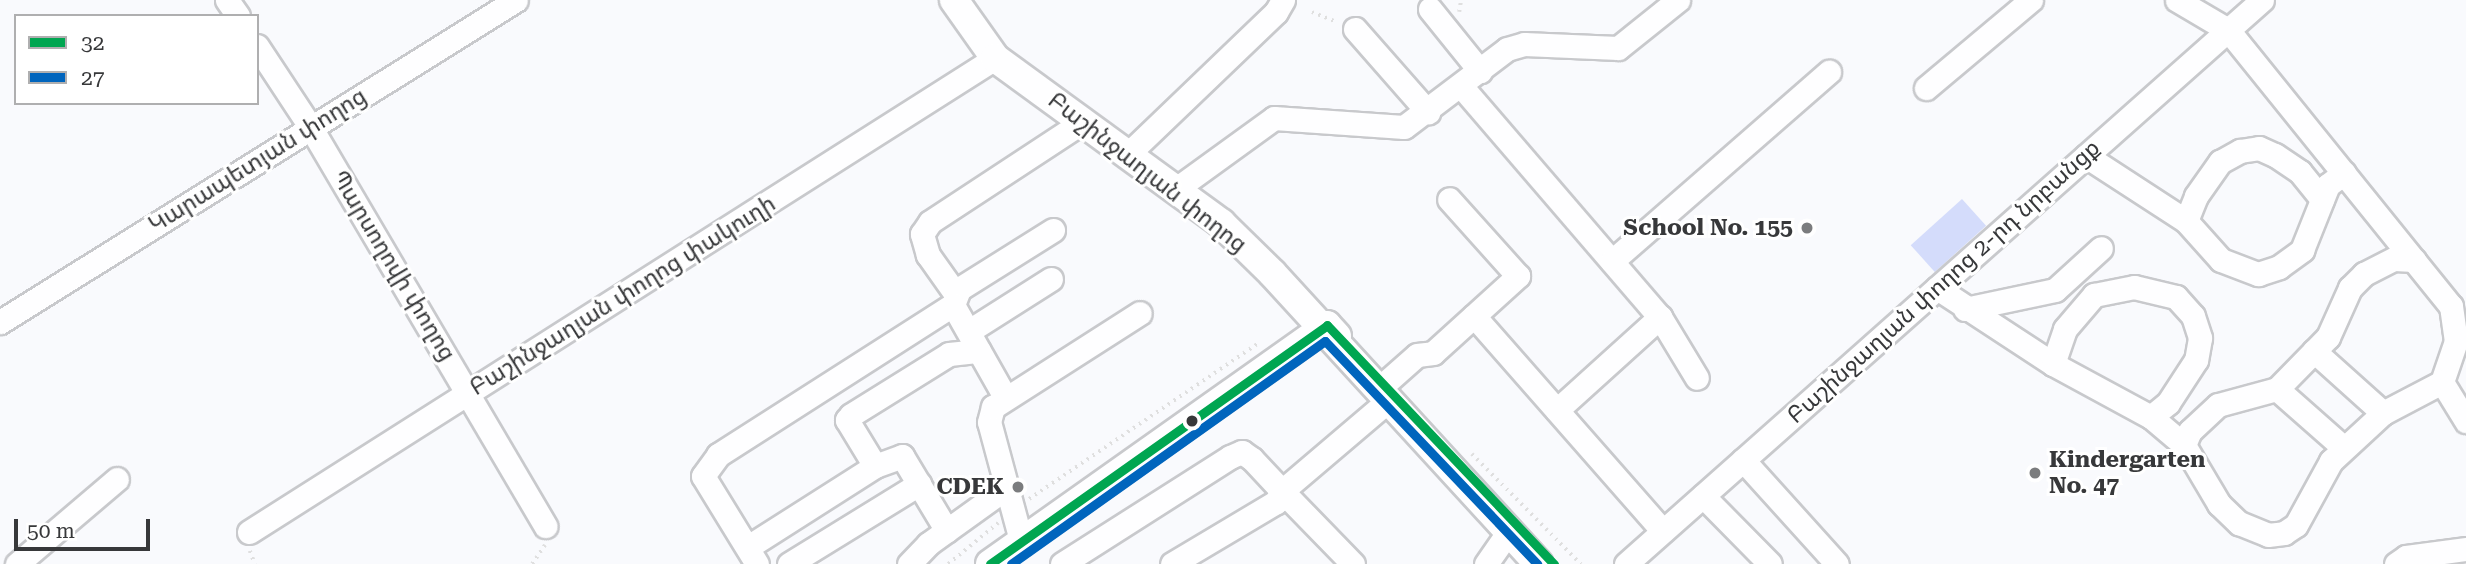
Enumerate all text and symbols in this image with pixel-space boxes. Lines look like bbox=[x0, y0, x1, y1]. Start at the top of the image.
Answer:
legend bbox=[14, 14, 259, 105]
text: 32 bbox=[81, 31, 105, 55]
text: 27 bbox=[81, 66, 105, 90]
street label: Կարապետյան փողոց bbox=[144, 83, 372, 239]
street label: Բաշինջաղյան փողոց bbox=[1042, 87, 1252, 259]
street label: Բաշինջաղյան փողոց 2-րդ նրբանցք bbox=[1782, 134, 2106, 430]
street label: Պարսողովի փողոց bbox=[325, 166, 461, 366]
street label: Բաշինջաղյան փողոց փակուղի bbox=[465, 190, 781, 402]
place label: School No. 155 bbox=[1623, 214, 1793, 242]
marker: School No. 155 bbox=[1799, 220, 1815, 236]
unlabelled marker bbox=[1185, 414, 1199, 428]
place label: Kindergarten No. 47 bbox=[2049, 446, 2205, 500]
marker: Kindergarten No. 47 bbox=[2027, 465, 2043, 481]
place label: CDEK bbox=[936, 473, 1004, 501]
marker: CDEK bbox=[1010, 479, 1026, 495]
scale bar bbox=[18, 504, 154, 548]
text: 50 m bbox=[27, 519, 75, 543]

